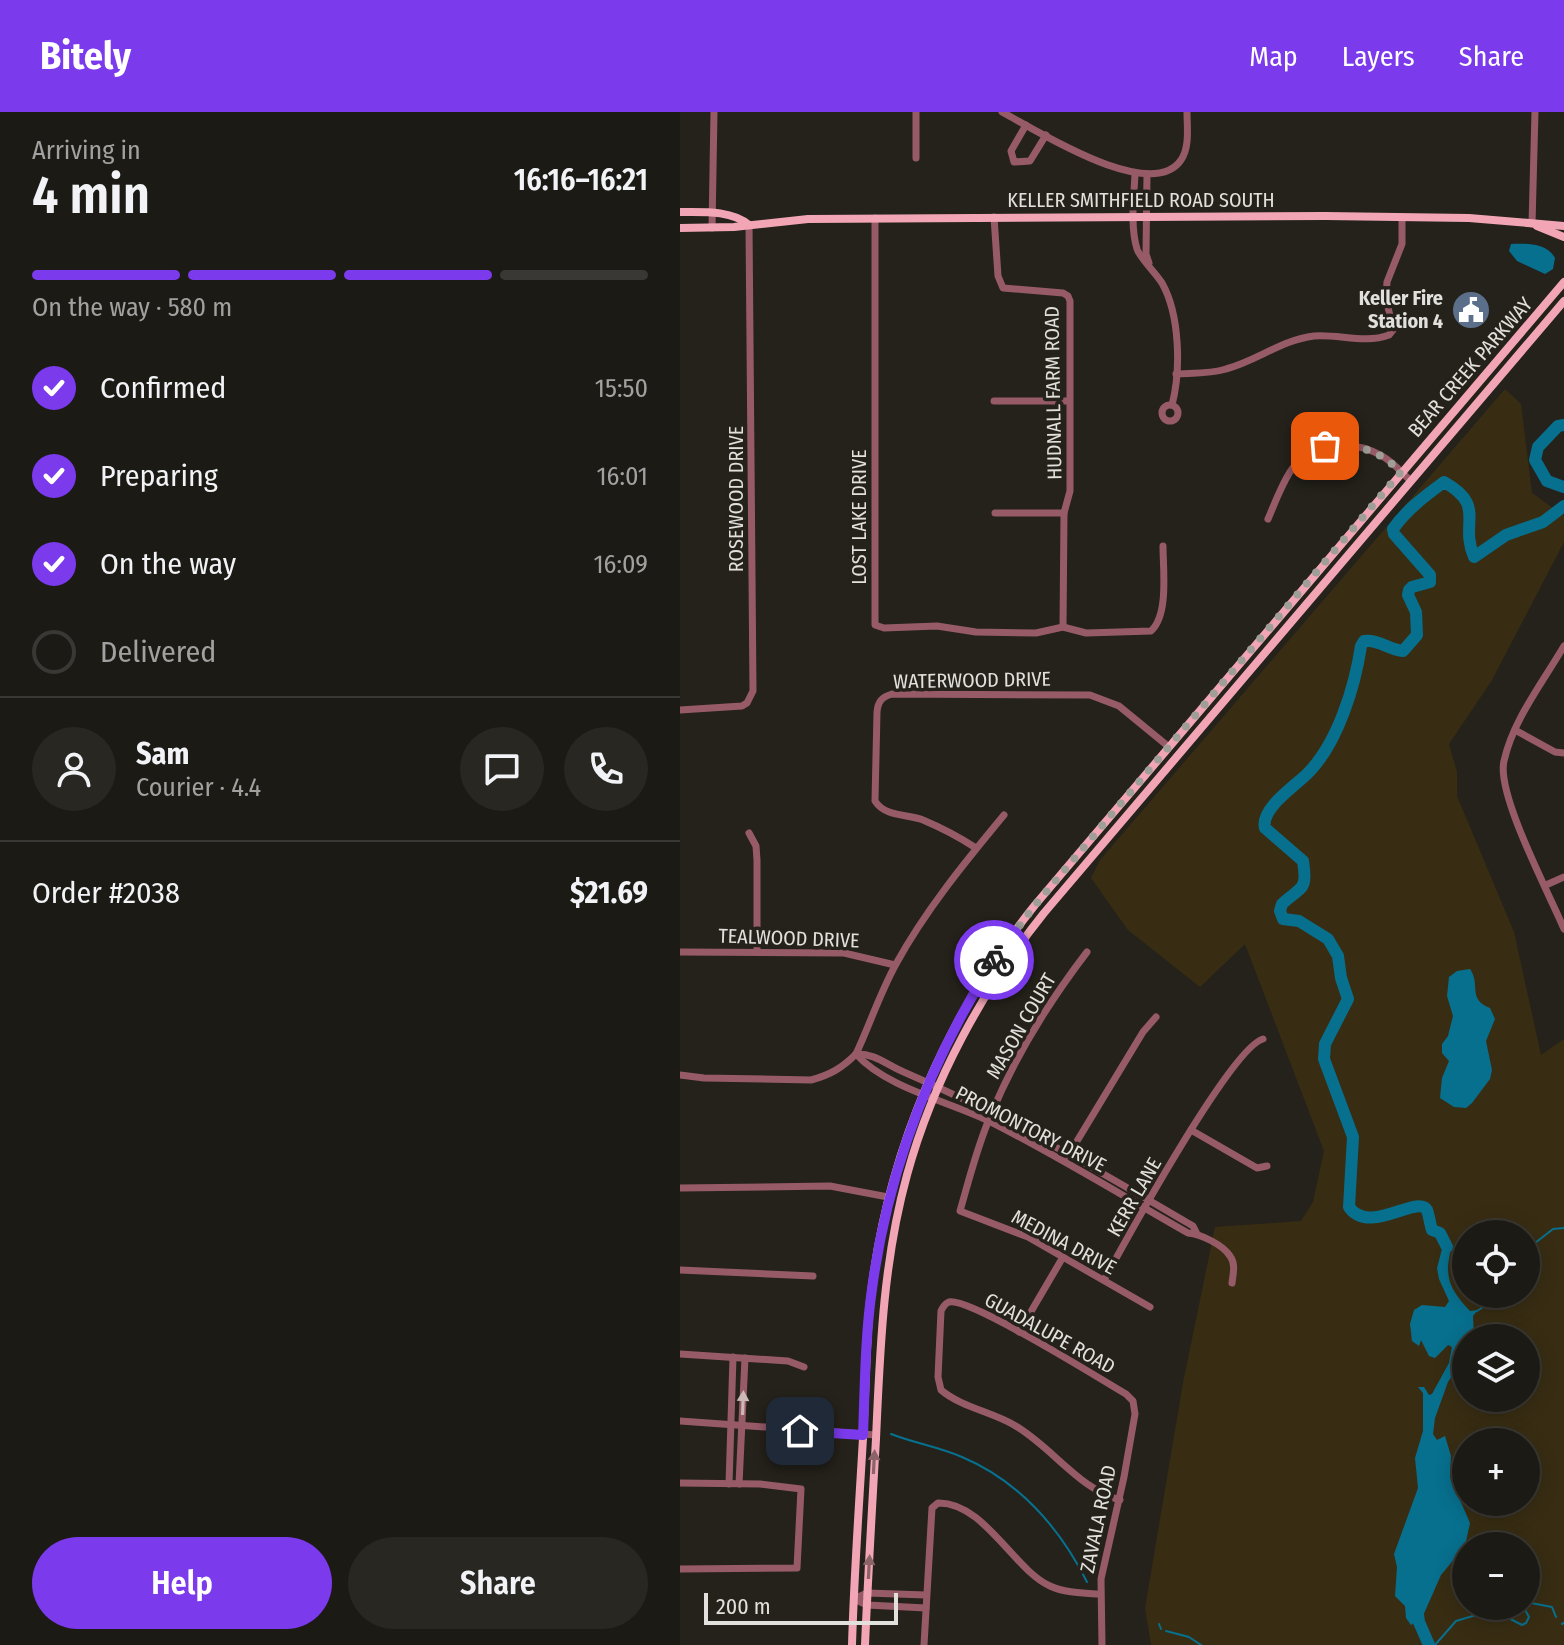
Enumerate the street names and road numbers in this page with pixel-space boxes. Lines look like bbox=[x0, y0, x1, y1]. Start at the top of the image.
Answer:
street label: KELLER SMITHFIELD ROAD SOUTH bbox=[1007, 188, 1275, 212]
street label: BEAR CREEK PARKWAY bbox=[1403, 292, 1537, 442]
street label: HUDNALL FARM ROAD bbox=[1039, 306, 1067, 480]
street label: ROSEWOOD DRIVE bbox=[724, 426, 748, 572]
street label: LOST LAKE DRIVE bbox=[847, 449, 871, 585]
street label: WATERWOOD DRIVE bbox=[893, 667, 1051, 693]
street label: TEALWOOD DRIVE bbox=[718, 924, 860, 952]
street label: MASON COURT bbox=[981, 968, 1061, 1083]
street label: PROMONTORY DRIVE bbox=[952, 1081, 1110, 1177]
street label: KERR LANE bbox=[1102, 1153, 1166, 1241]
street label: MEDINA DRIVE bbox=[1008, 1204, 1120, 1280]
street label: GUADALUPE ROAD bbox=[981, 1287, 1119, 1379]
street label: ZAVALA ROAD bbox=[1075, 1463, 1121, 1575]

